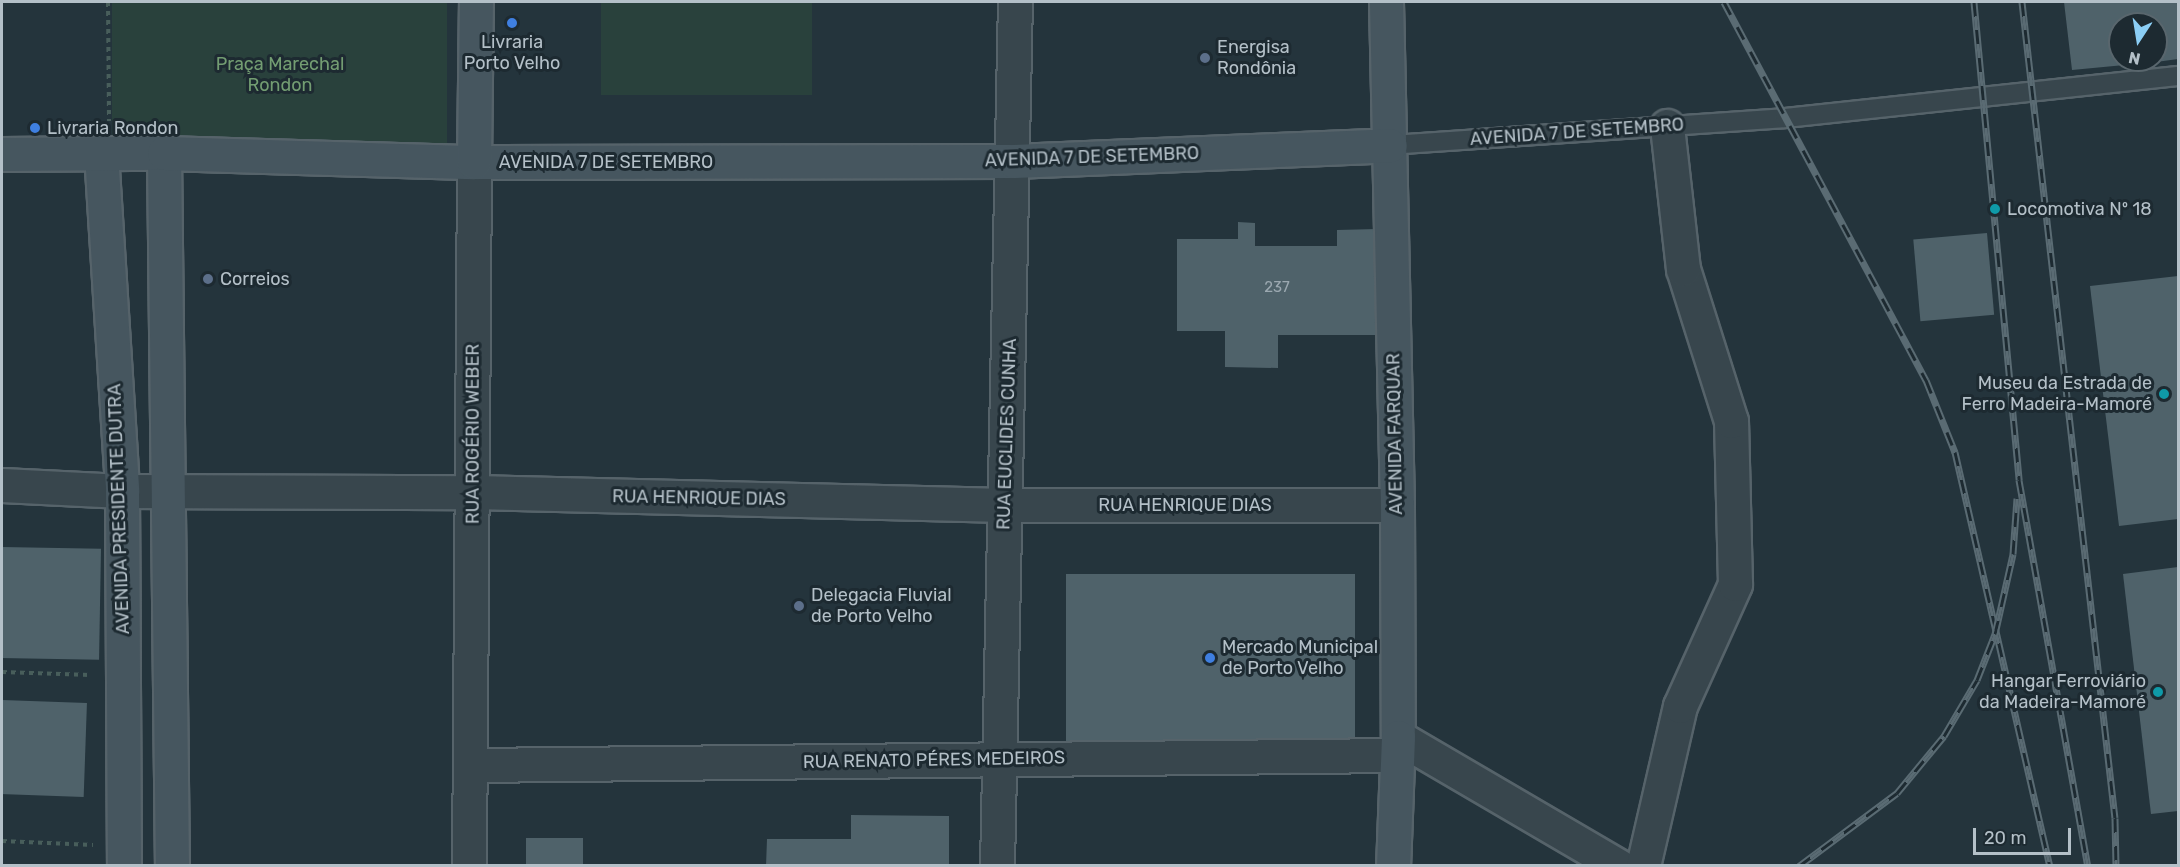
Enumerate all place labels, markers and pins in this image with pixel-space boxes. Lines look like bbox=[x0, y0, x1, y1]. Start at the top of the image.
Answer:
marker: Livraria Porto Velho bbox=[505, 16, 519, 30]
place label: Livraria Porto Velho bbox=[464, 32, 560, 74]
place label: Energisa Rondônia bbox=[1217, 37, 1296, 80]
marker: Energisa Rondônia bbox=[1198, 51, 1212, 65]
place label: Livraria Rondon bbox=[47, 117, 179, 139]
marker: Livraria Rondon bbox=[28, 121, 42, 135]
place label: Locomotiva Nº 18 bbox=[2007, 198, 2152, 220]
marker: Locomotiva Nº 18 bbox=[1988, 202, 2002, 216]
place label: Correios bbox=[220, 268, 290, 290]
marker: Correios bbox=[201, 272, 215, 286]
place label: Museu da Estrada de Ferro Madeira-Mamoré bbox=[1961, 373, 2152, 416]
marker: Museu da Estrada de Ferro Madeira-Mamoré bbox=[2157, 387, 2171, 401]
place label: Delegacia Fluvial de Porto Velho bbox=[811, 585, 952, 628]
marker: Delegacia Fluvial de Porto Velho bbox=[792, 599, 806, 613]
place label: Mercado Municipal de Porto Velho bbox=[1222, 637, 1378, 680]
marker: Mercado Municipal de Porto Velho bbox=[1203, 651, 1217, 665]
place label: Hangar Ferroviário da Madeira-Mamoré bbox=[1979, 671, 2146, 714]
marker: Hangar Ferroviário da Madeira-Mamoré bbox=[2151, 685, 2165, 699]

